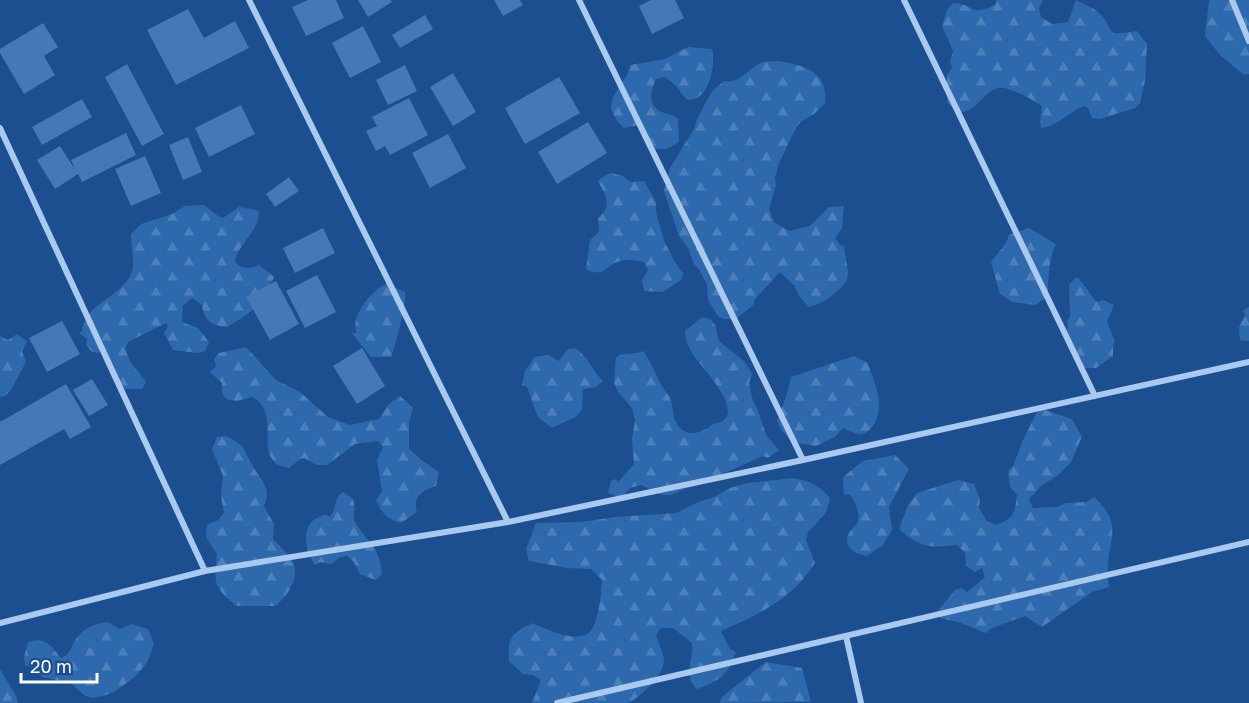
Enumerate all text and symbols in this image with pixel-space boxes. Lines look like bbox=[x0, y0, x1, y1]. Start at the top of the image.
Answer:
scale bar bbox=[21, 646, 98, 684]
text: 20 m bbox=[30, 655, 72, 677]

